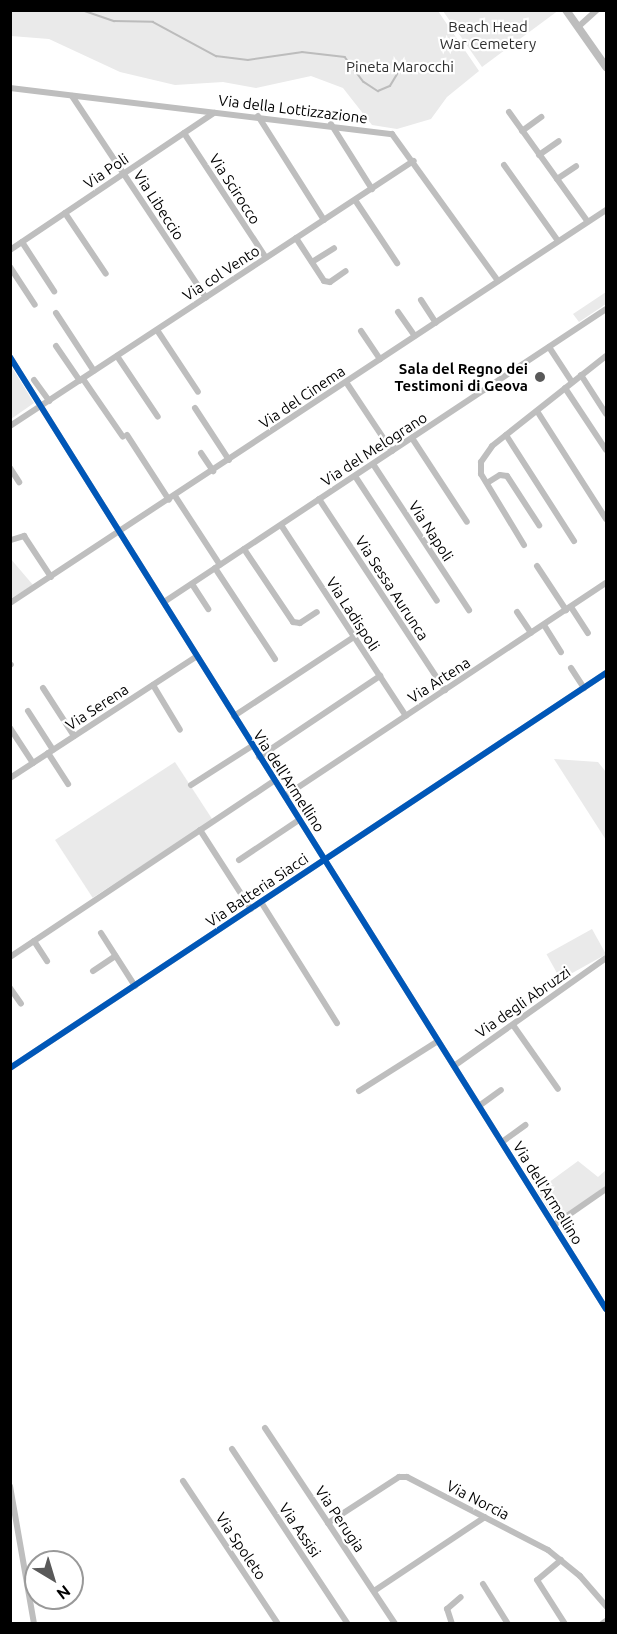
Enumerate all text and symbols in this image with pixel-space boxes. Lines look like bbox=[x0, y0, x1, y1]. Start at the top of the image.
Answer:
park label: Beach Head War Cemetery bbox=[440, 17, 536, 52]
park label: Pineta Marocchi bbox=[346, 58, 454, 76]
street label: Via della Lottizzazione bbox=[217, 91, 369, 127]
street label: Via Poli bbox=[80, 150, 132, 192]
street label: Via Scirocco bbox=[206, 150, 264, 228]
street label: Via Libeccio bbox=[130, 167, 188, 243]
street label: Via col Vento bbox=[179, 241, 263, 305]
place label: Sala del Regno dei Testimoni di Geova bbox=[395, 359, 528, 394]
street label: Via del Cinema bbox=[256, 362, 348, 432]
marker: Sala del Regno dei Testimoni di Geova bbox=[533, 370, 547, 384]
street label: Via del Melograno bbox=[318, 408, 430, 490]
street label: Via Napoli bbox=[405, 497, 457, 565]
street label: Via Sessa Aurunca bbox=[352, 532, 432, 644]
street label: Via Ladispoli bbox=[323, 574, 383, 654]
street label: Via Artena bbox=[404, 653, 474, 707]
street label: Via Serena bbox=[62, 680, 132, 734]
street label: Via dell'Armellino bbox=[249, 727, 329, 835]
street label: Via Batteria Siacci bbox=[203, 849, 311, 931]
street label: Via degli Abruzzi bbox=[472, 963, 574, 1041]
street label: Via dell'Armellino bbox=[509, 1138, 587, 1248]
street label: Via Norcia bbox=[443, 1476, 513, 1524]
street label: Via Perugia bbox=[311, 1482, 369, 1556]
street label: Via Assisi bbox=[275, 1499, 325, 1561]
street label: Via Spoleto bbox=[212, 1509, 270, 1583]
north arrow bbox=[24, 1550, 84, 1610]
text: N bbox=[54, 1582, 74, 1603]

